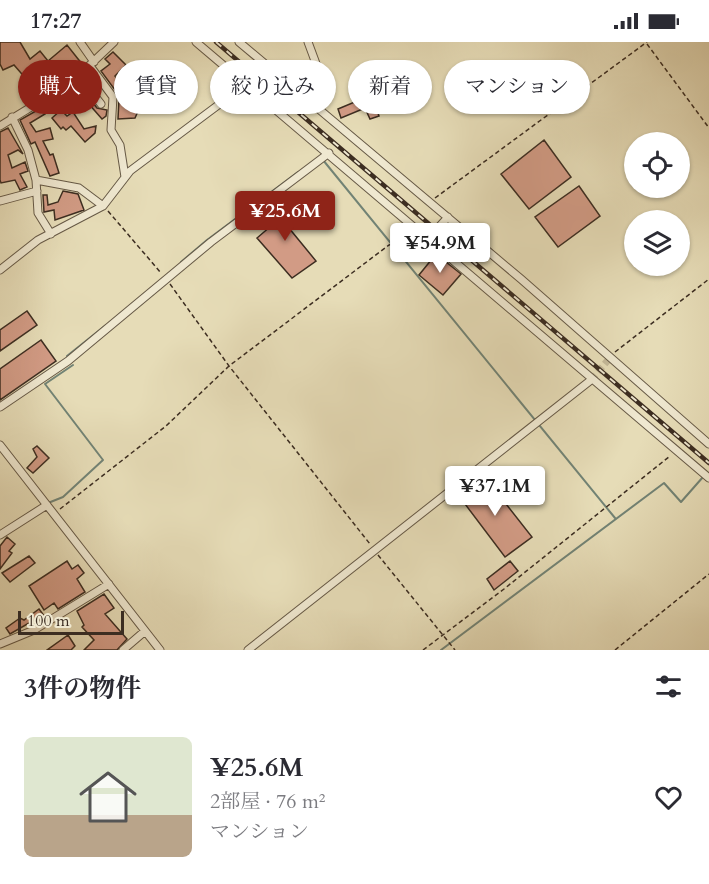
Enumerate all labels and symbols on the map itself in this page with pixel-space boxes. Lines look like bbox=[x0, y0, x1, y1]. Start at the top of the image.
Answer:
pin: ¥25.6M bbox=[236, 191, 334, 242]
pin: ¥54.9M bbox=[391, 223, 489, 274]
pin: ¥37.1M bbox=[446, 466, 544, 517]
scale bar bbox=[18, 608, 124, 636]

